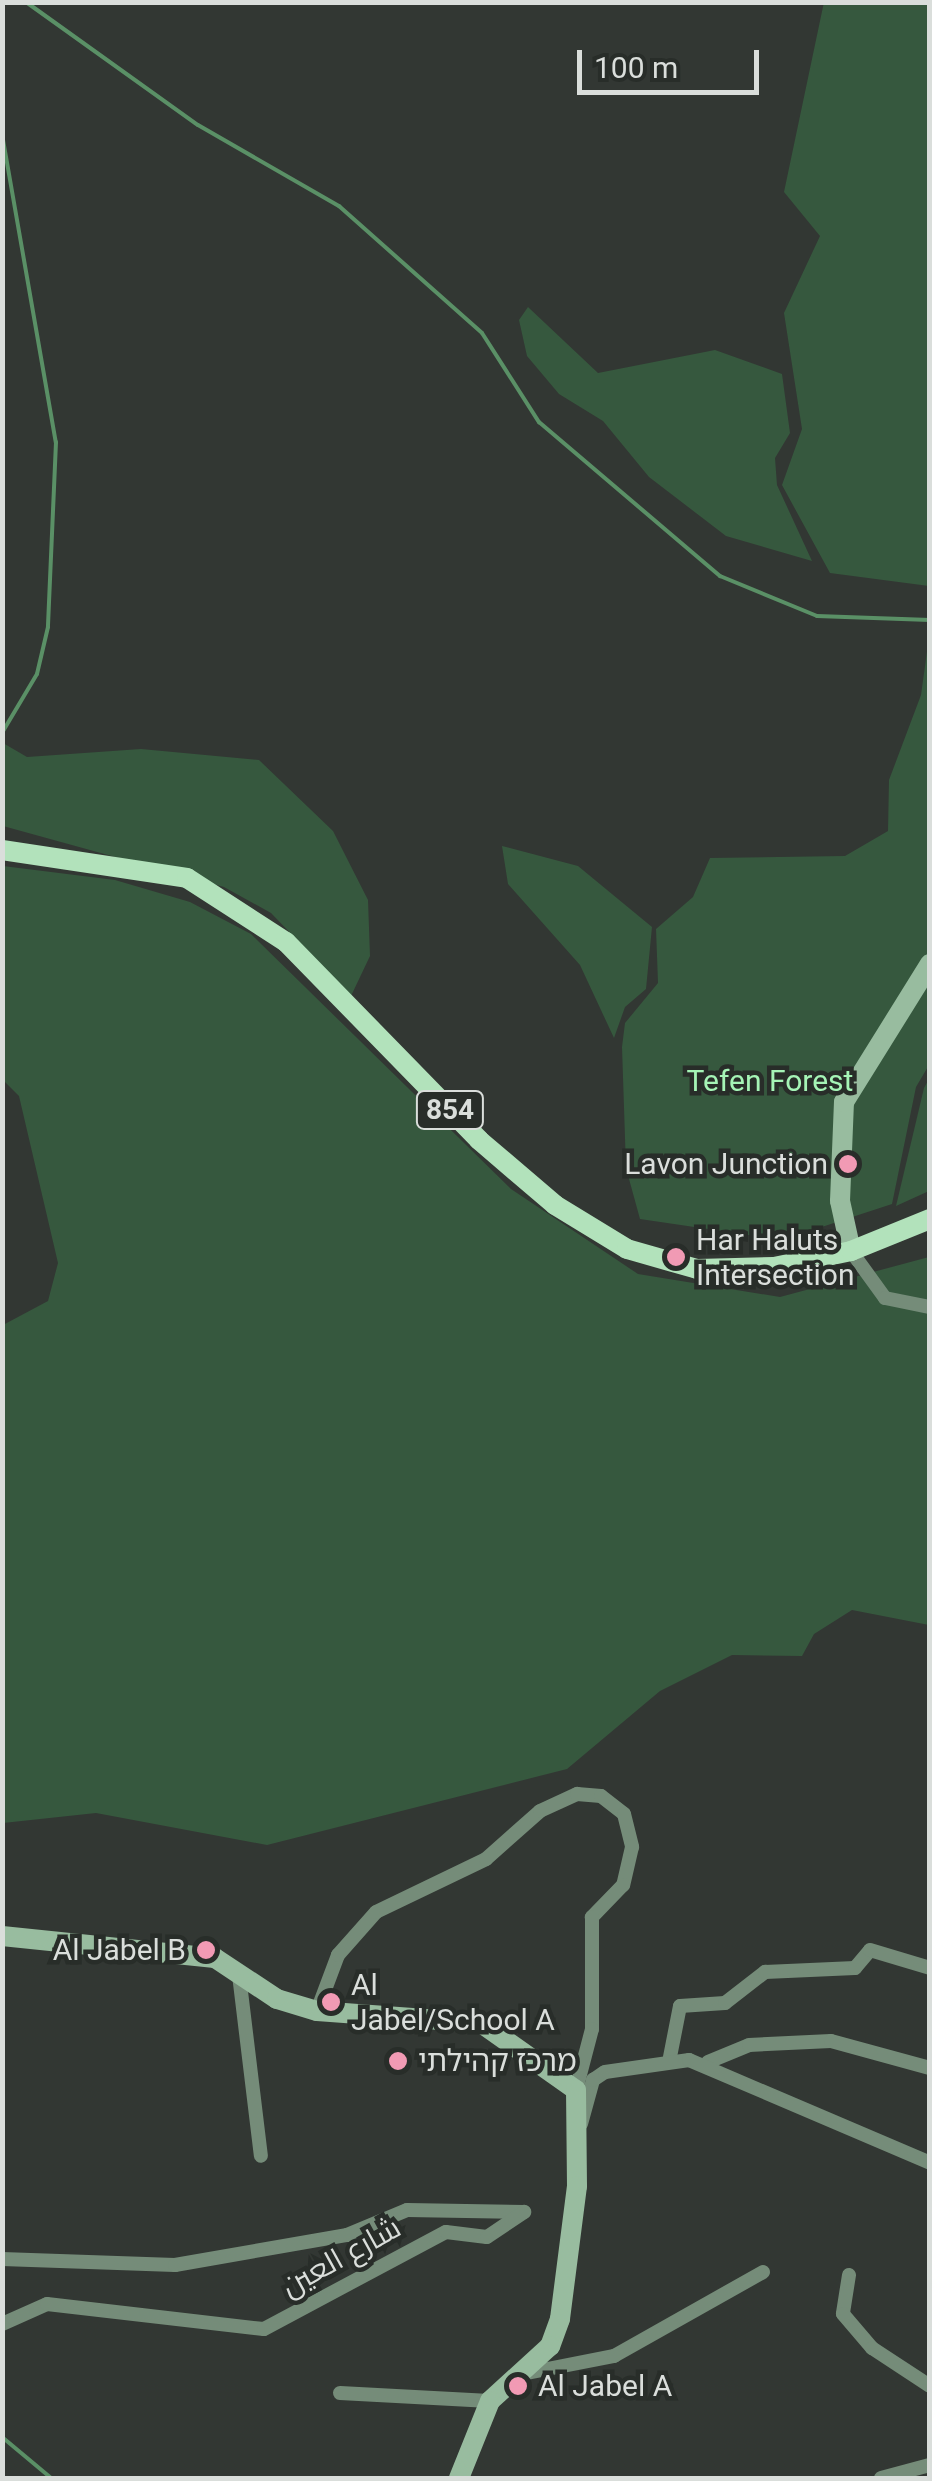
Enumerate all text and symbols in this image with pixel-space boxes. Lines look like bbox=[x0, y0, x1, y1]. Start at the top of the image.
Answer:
scale bar bbox=[582, 30, 764, 92]
text: 100 m bbox=[594, 50, 678, 85]
park label: Tefen Forest bbox=[687, 1063, 853, 1099]
road number: 854 bbox=[415, 1087, 485, 1133]
place label: Lavon Junction bbox=[624, 1146, 828, 1182]
marker: Lavon Junction bbox=[837, 1153, 859, 1175]
place label: Har Haluts Intersection bbox=[696, 1222, 854, 1292]
marker: Har Haluts Intersection bbox=[665, 1246, 687, 1268]
place label: Al Jabel B bbox=[53, 1932, 186, 1968]
marker: Al Jabel B bbox=[195, 1939, 217, 1961]
place label: Al Jabel/School A bbox=[351, 1967, 555, 2038]
marker: Al Jabel/School A bbox=[320, 1991, 342, 2013]
place label: מרכז קהילתי bbox=[418, 2043, 577, 2079]
marker: מרכז קהילתי bbox=[387, 2050, 409, 2072]
street label: شارع العين bbox=[275, 2210, 407, 2304]
place label: Al Jabel A bbox=[538, 2368, 672, 2404]
marker: Al Jabel A bbox=[507, 2375, 529, 2397]

